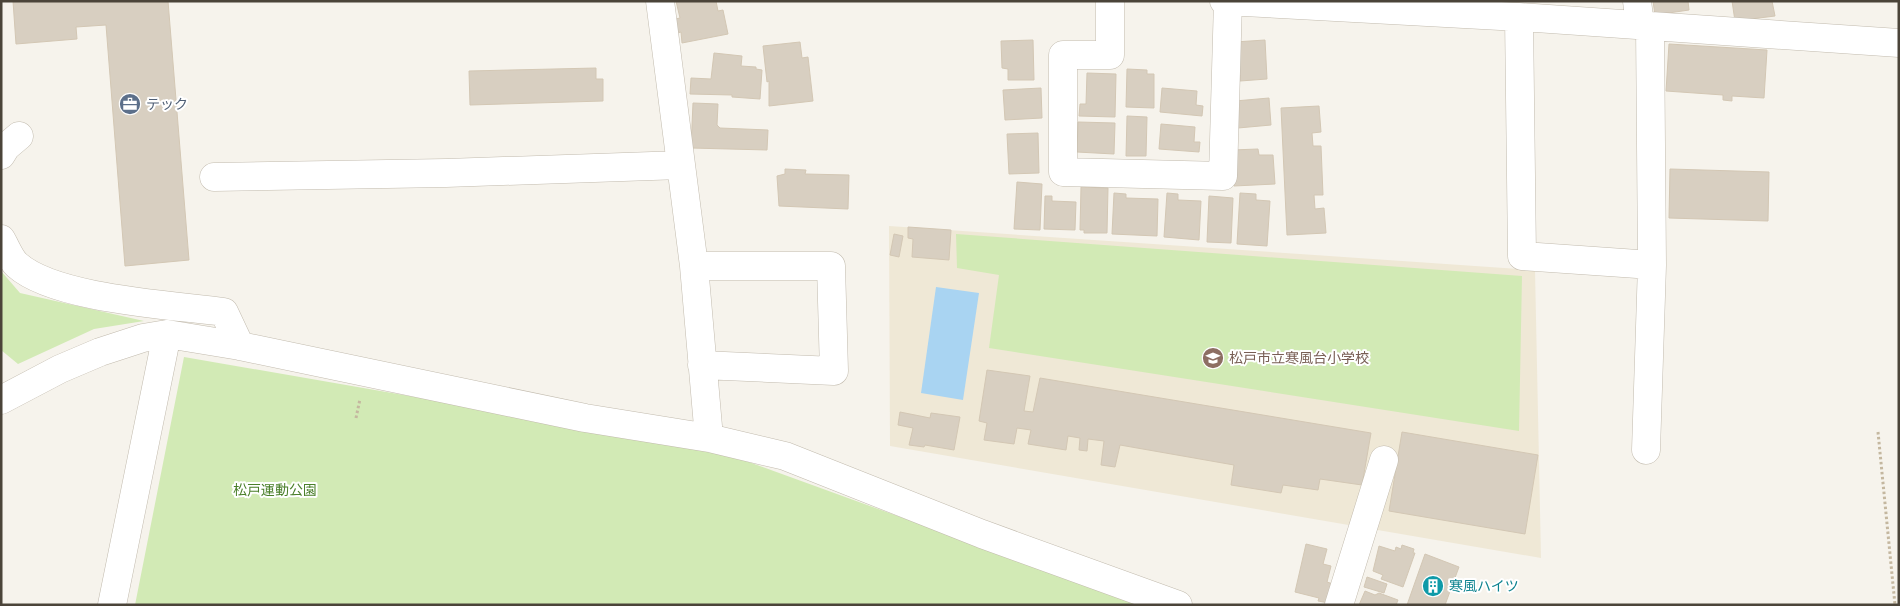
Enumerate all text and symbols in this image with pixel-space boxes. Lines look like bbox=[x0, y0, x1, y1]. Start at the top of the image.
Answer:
office icon: テック bbox=[118, 92, 142, 116]
place label: テック bbox=[146, 95, 188, 112]
school or university icon: 松戸市立寒風台小学校 bbox=[1201, 346, 1225, 370]
place label: 松戸市立寒風台小学校 bbox=[1229, 349, 1369, 366]
park label: 松戸運動公園 bbox=[233, 481, 317, 498]
building icon: 寒風ハイツ bbox=[1421, 574, 1445, 598]
place label: 寒風ハイツ bbox=[1449, 577, 1519, 594]

